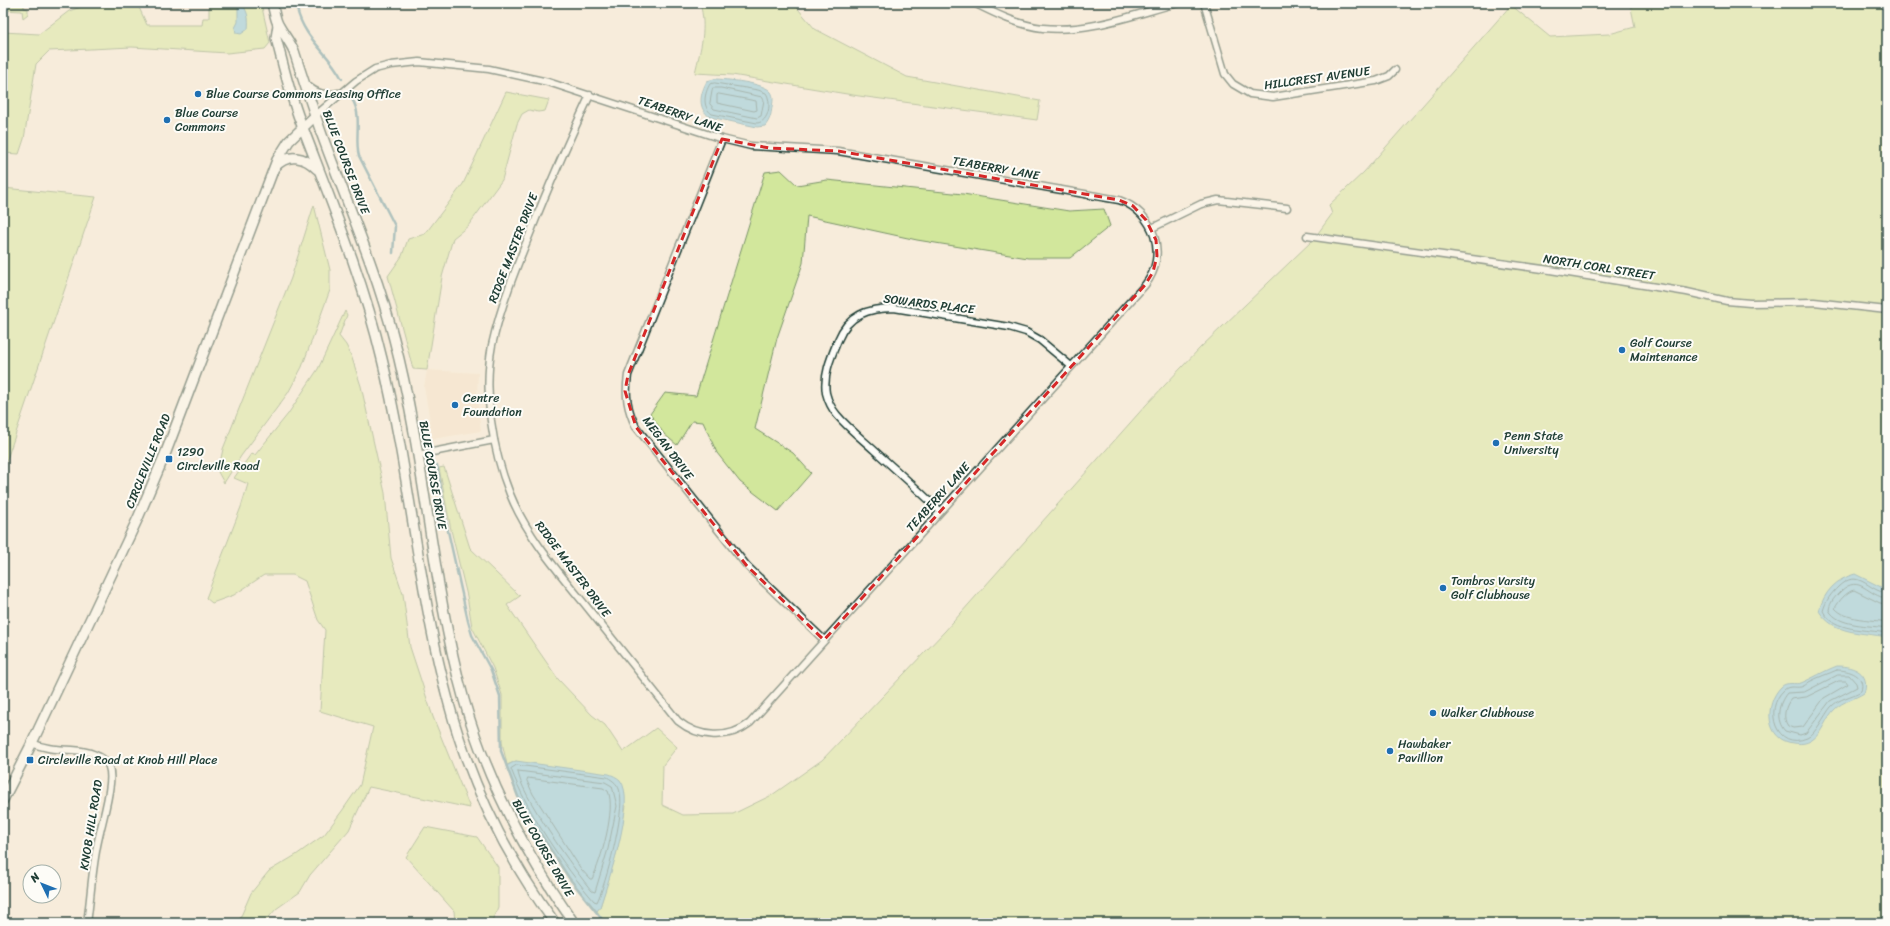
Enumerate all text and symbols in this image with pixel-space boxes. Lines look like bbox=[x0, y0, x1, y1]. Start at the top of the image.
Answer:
street label: HILLCREST AVENUE bbox=[1263, 60, 1373, 96]
place label: Blue Course Commons Leasing Office bbox=[206, 83, 401, 105]
marker: Blue Course Commons Leasing Office bbox=[193, 89, 203, 99]
street label: TEABERRY LANE bbox=[635, 89, 726, 139]
place label: Blue Course Commons bbox=[175, 102, 238, 138]
street label: BLUE COURSE DRIVE bbox=[316, 107, 377, 219]
marker: Blue Course Commons bbox=[162, 115, 172, 125]
street label: TEABERRY LANE bbox=[951, 150, 1043, 187]
street label: RIDGE MASTER DRIVE bbox=[482, 188, 545, 306]
street label: NORTH CORL STREET bbox=[1542, 247, 1657, 287]
street label: SOWARDS PLACE bbox=[882, 287, 977, 321]
place label: Golf Course Maintenance bbox=[1630, 332, 1698, 368]
marker: Golf Course Maintenance bbox=[1617, 345, 1627, 355]
place label: Centre Foundation bbox=[463, 387, 522, 423]
marker: Centre Foundation bbox=[450, 400, 460, 410]
street label: CIRCLEVILLE ROAD bbox=[119, 410, 177, 512]
street label: MEGAN DRIVE bbox=[637, 411, 700, 486]
street label: BLUE COURSE DRIVE bbox=[413, 419, 454, 533]
place label: Penn State University bbox=[1504, 425, 1563, 461]
marker: Penn State University bbox=[1491, 438, 1501, 448]
place label: 1290 Circleville Road bbox=[177, 441, 261, 477]
marker: 1290 Circleville Road bbox=[164, 454, 174, 464]
street label: TEABERRY LANE bbox=[900, 456, 977, 537]
street label: RIDGE MASTER DRIVE bbox=[529, 516, 618, 623]
place label: Tombros Varsity Golf Clubhouse bbox=[1451, 570, 1536, 606]
marker: Tombros Varsity Golf Clubhouse bbox=[1438, 583, 1448, 593]
place label: Walker Clubhouse bbox=[1441, 702, 1534, 724]
marker: Walker Clubhouse bbox=[1428, 708, 1438, 718]
place label: Hawbaker Pavillion bbox=[1398, 733, 1451, 769]
marker: Hawbaker Pavillion bbox=[1385, 746, 1395, 756]
place label: Circleville Road at Knob Hill Place bbox=[38, 749, 217, 771]
marker: Circleville Road at Knob Hill Place bbox=[25, 755, 35, 765]
street label: KNOB HILL ROAD bbox=[73, 778, 109, 872]
street label: BLUE COURSE DRIVE bbox=[506, 795, 581, 902]
north arrow bbox=[22, 864, 62, 904]
text: N bbox=[25, 868, 45, 888]

